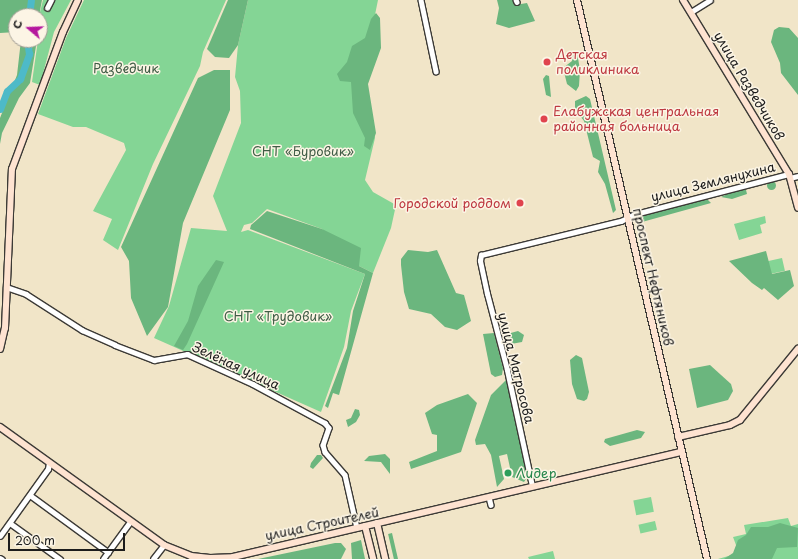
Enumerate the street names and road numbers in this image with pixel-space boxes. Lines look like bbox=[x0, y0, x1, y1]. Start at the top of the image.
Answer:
street label: улица Разведчиков bbox=[710, 29, 788, 143]
street label: улица Землянухина bbox=[649, 159, 777, 205]
street label: проспект Нефтяников bbox=[629, 206, 677, 348]
street label: улица Матросова bbox=[495, 311, 537, 425]
street label: Зелёная улица bbox=[190, 339, 282, 393]
street label: улица Строителей bbox=[263, 504, 381, 544]

